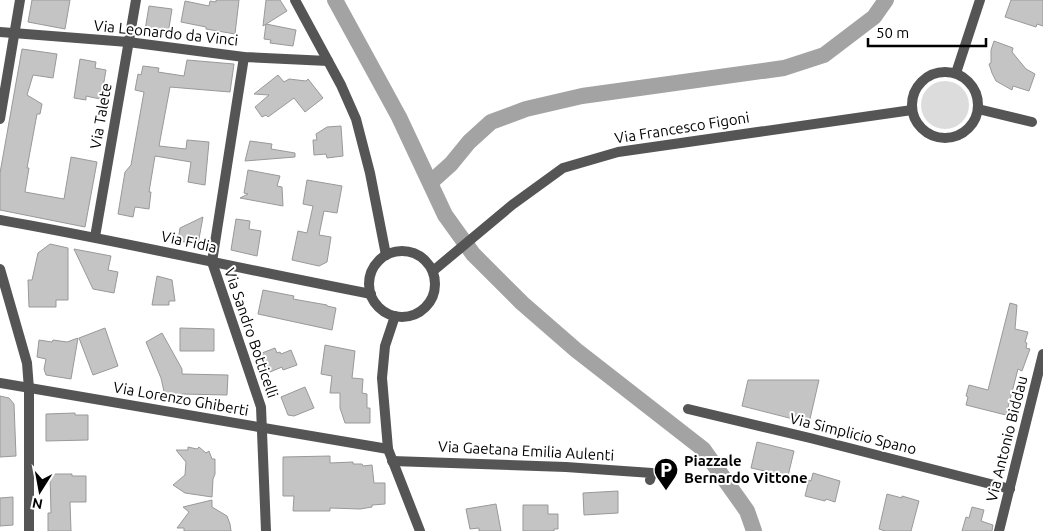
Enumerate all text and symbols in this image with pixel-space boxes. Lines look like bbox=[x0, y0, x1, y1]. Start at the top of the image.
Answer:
scale bar bbox=[868, 15, 986, 47]
street label: Via Leonardo da Vinci bbox=[93, 16, 239, 49]
text: 50 m bbox=[876, 24, 909, 41]
street label: Via Talete bbox=[86, 82, 115, 150]
street label: Via Francesco Figoni bbox=[613, 108, 751, 147]
street label: Via Fidia bbox=[160, 227, 218, 256]
street label: Via Sandro Botticelli bbox=[221, 266, 282, 400]
street label: Via Antonio Biddau bbox=[983, 374, 1030, 504]
street label: Via Lorenzo Ghiberti bbox=[112, 378, 250, 419]
street label: Via Simplicio Spano bbox=[788, 410, 918, 458]
street label: Via Gaetana Emilia Aulenti bbox=[438, 437, 615, 464]
place label: Piazzale Bernardo Vittone bbox=[684, 452, 808, 486]
parking icon: Piazzale Bernardo Vittone bbox=[653, 457, 679, 491]
north arrow bbox=[15, 466, 65, 516]
text: N bbox=[31, 495, 44, 513]

